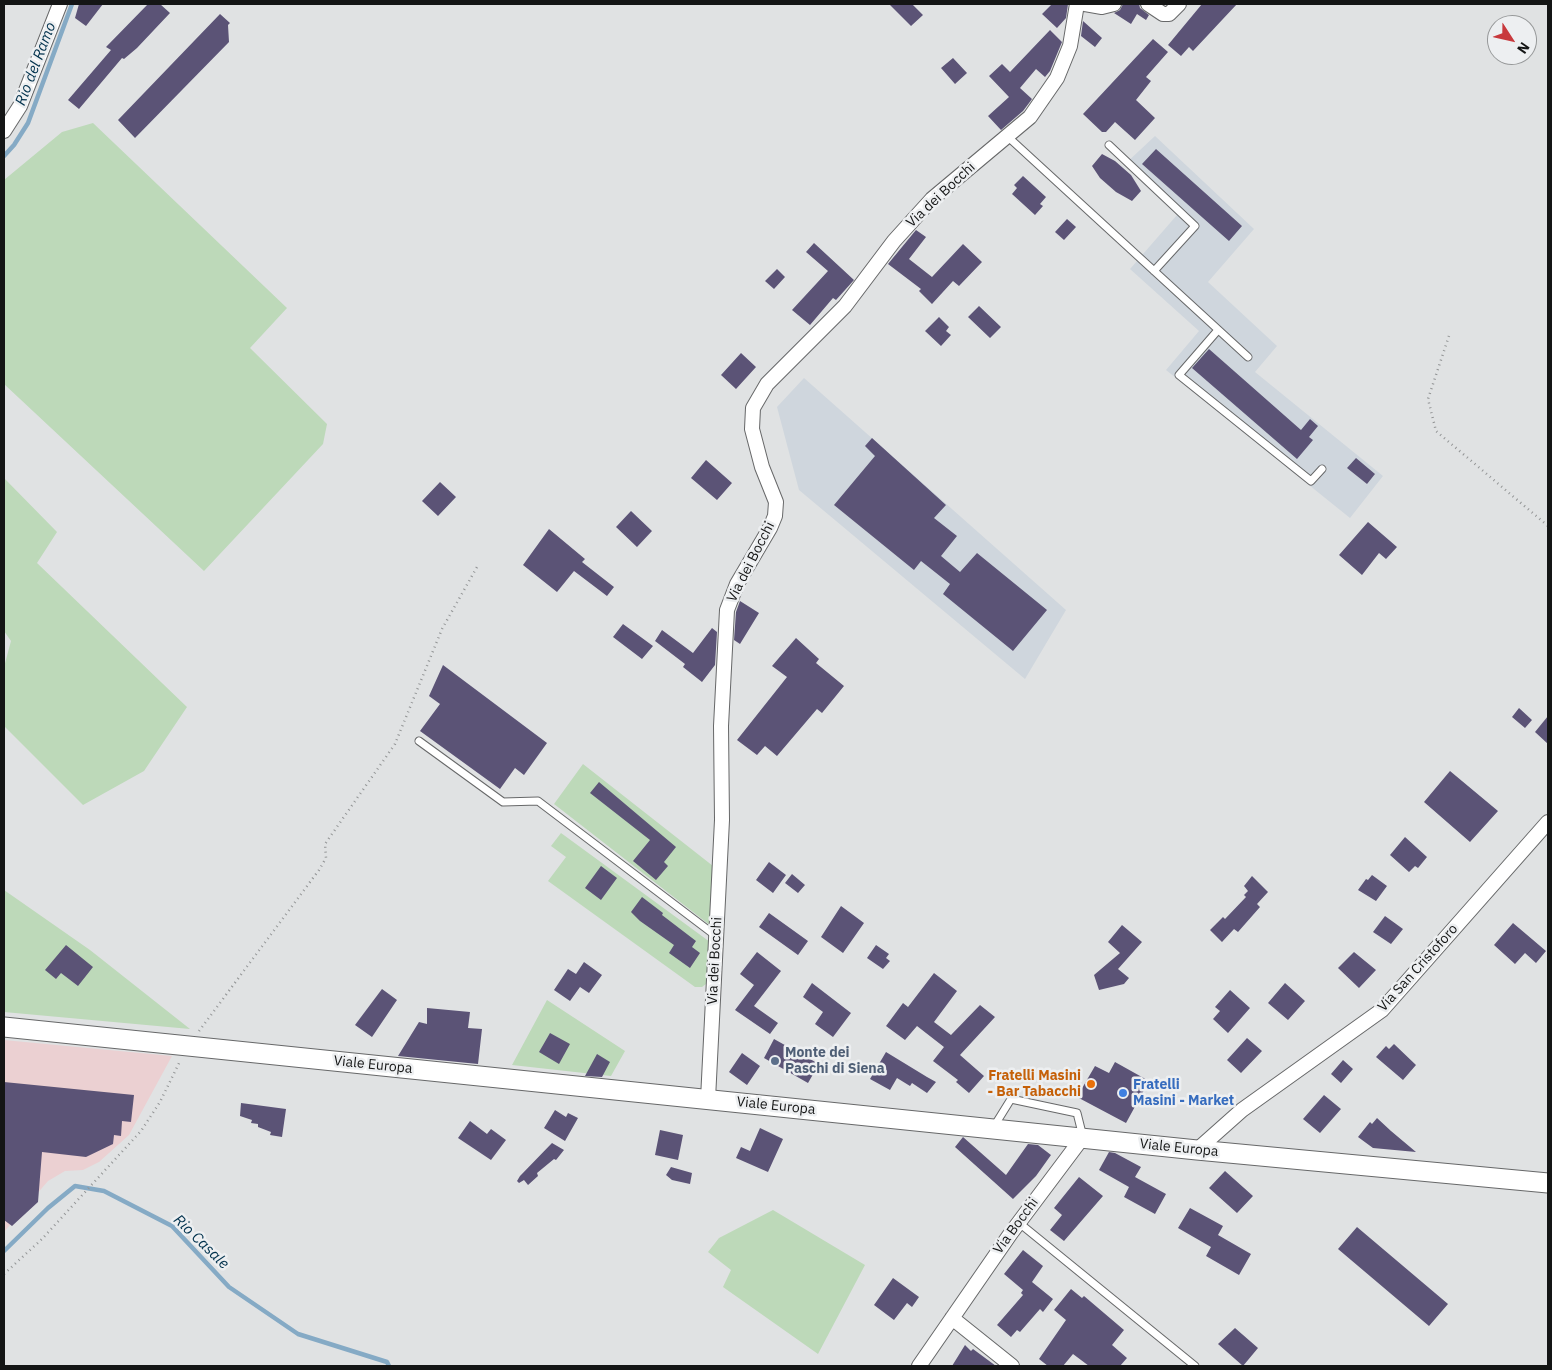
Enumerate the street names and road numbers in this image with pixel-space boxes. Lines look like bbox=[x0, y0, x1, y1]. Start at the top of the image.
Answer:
street label: Via dei Bocchi bbox=[903, 159, 979, 231]
street label: Via dei Bocchi bbox=[724, 519, 778, 605]
street label: Via dei Bocchi bbox=[704, 917, 726, 1005]
street label: Via San Cristoforo bbox=[1374, 921, 1462, 1015]
street label: Viale Europa bbox=[333, 1053, 413, 1077]
street label: Viale Europa bbox=[736, 1094, 816, 1118]
street label: Viale Europa bbox=[1139, 1136, 1219, 1160]
street label: Via Bocchi bbox=[990, 1195, 1042, 1257]

